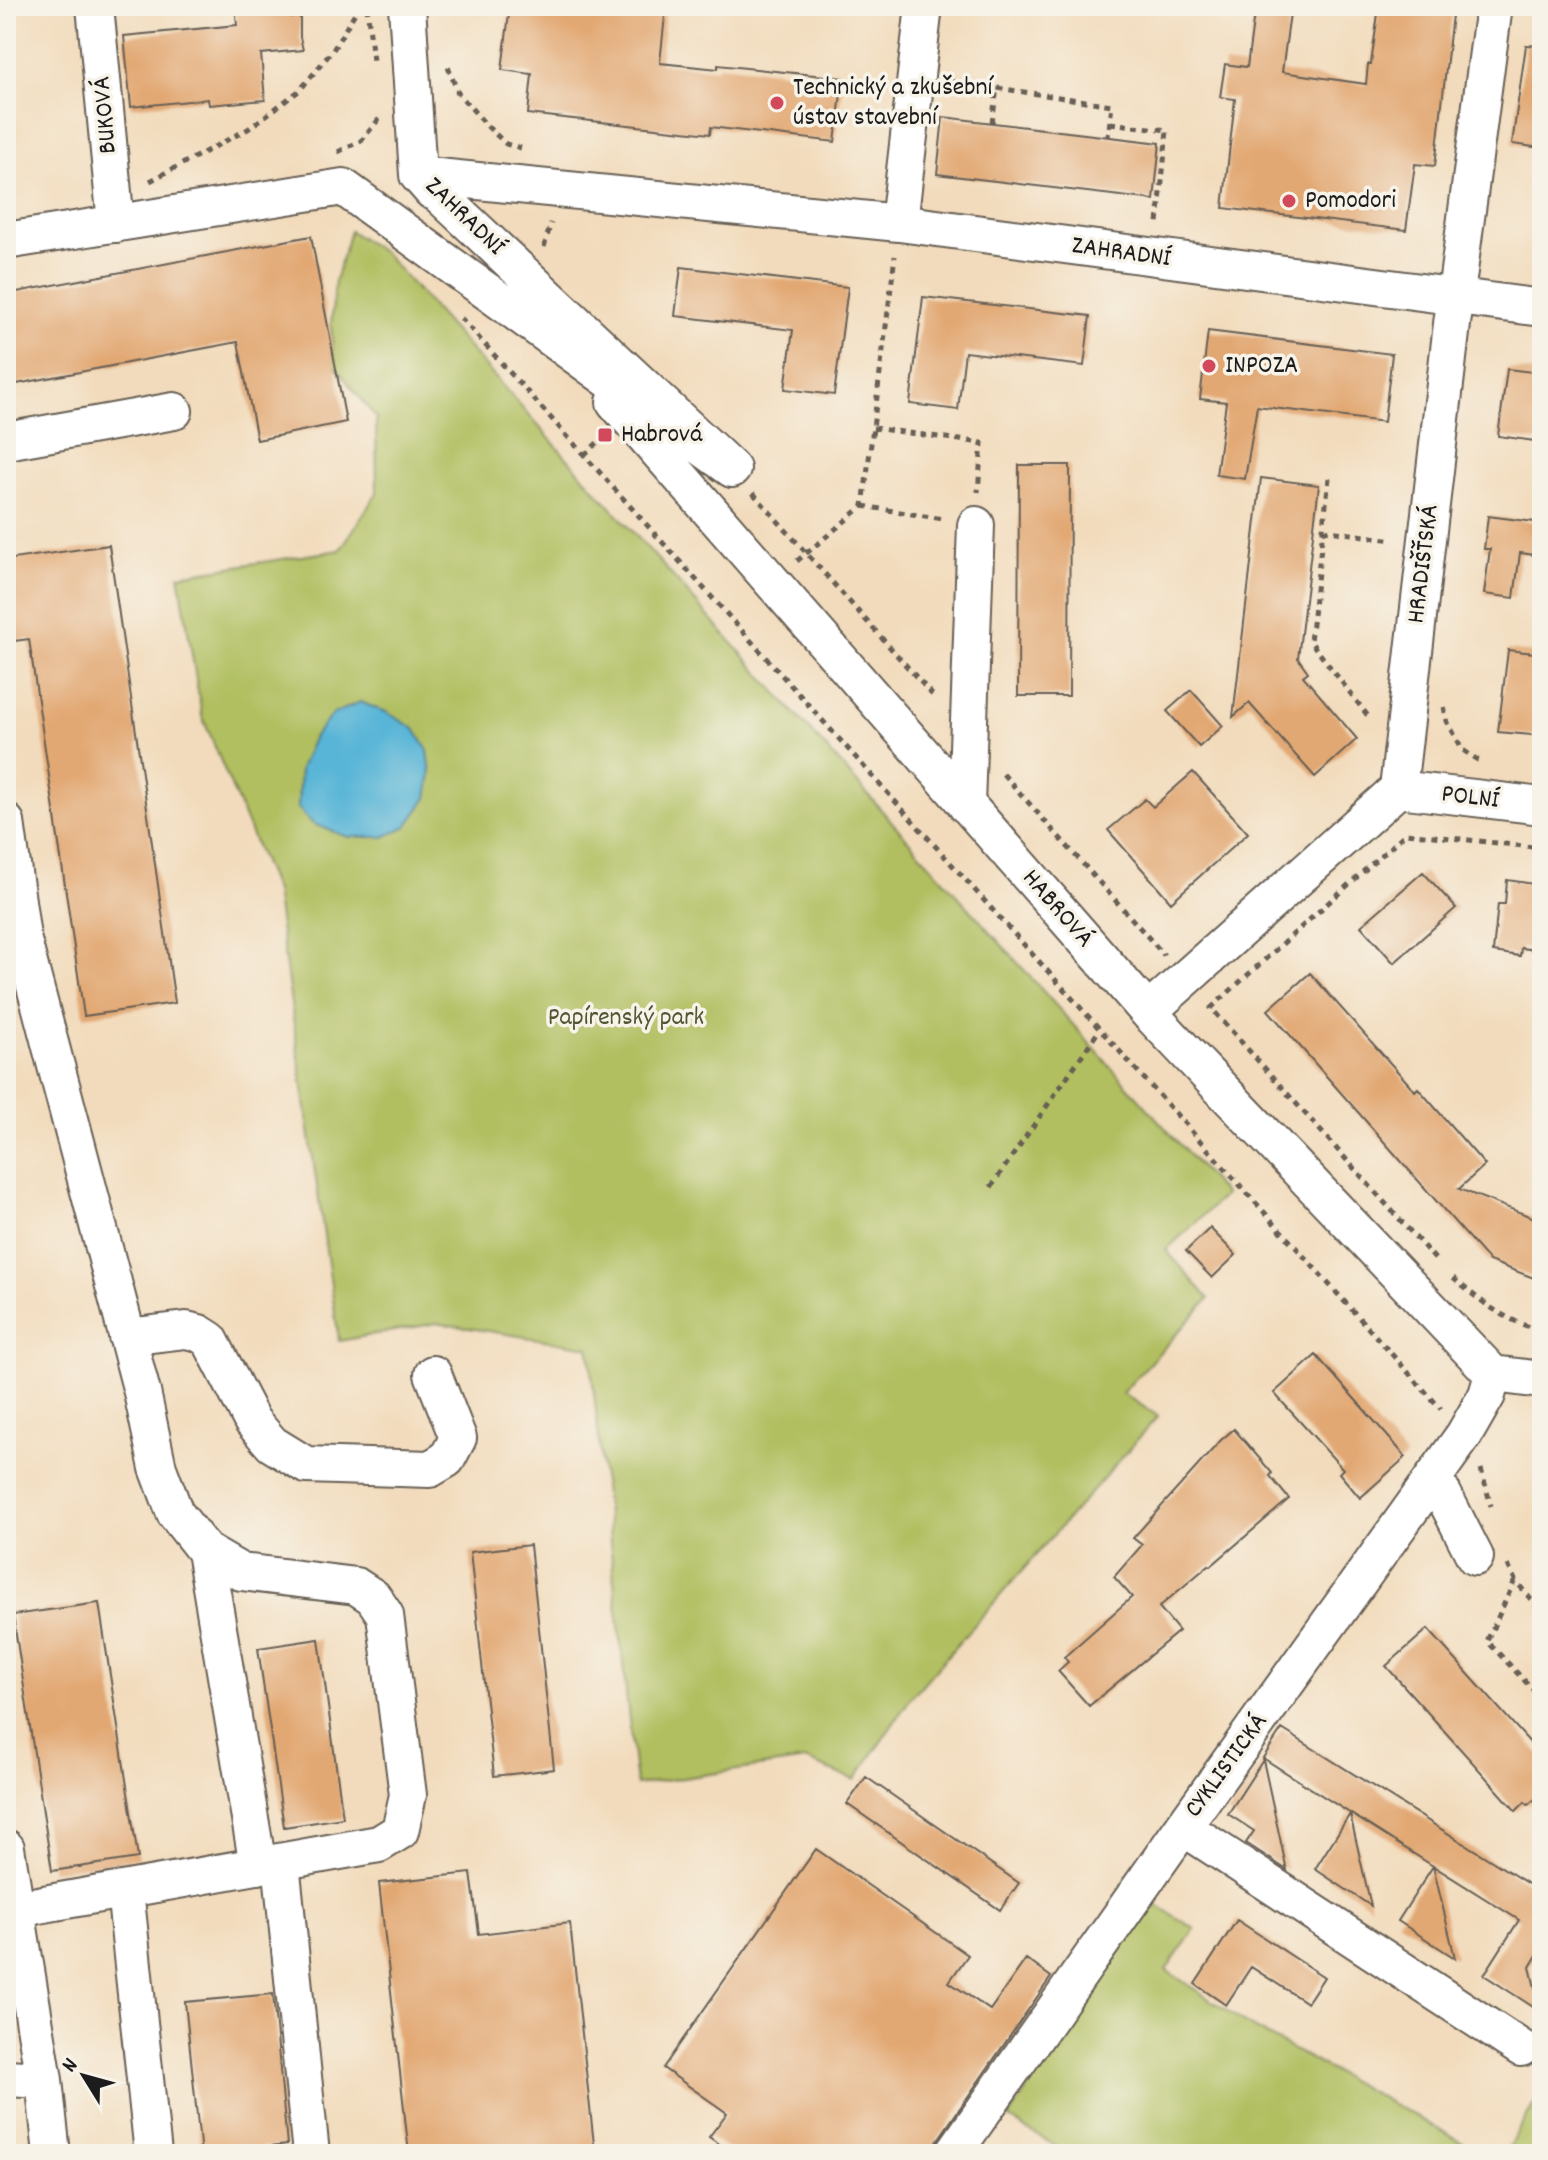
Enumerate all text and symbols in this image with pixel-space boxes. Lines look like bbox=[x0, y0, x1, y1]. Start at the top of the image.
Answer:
place label: Technický a zkušební ústav stavební bbox=[793, 70, 994, 137]
street label: BUKOVÁ bbox=[84, 75, 128, 155]
marker: Technický a zkušební ústav stavební bbox=[768, 94, 786, 112]
street label: ZAHRADNÍ bbox=[415, 169, 513, 265]
place label: Pomodori bbox=[1305, 183, 1396, 220]
marker: Pomodori bbox=[1280, 192, 1298, 210]
street label: ZAHRADNÍ bbox=[1069, 228, 1173, 278]
place label: INPOZA bbox=[1225, 348, 1298, 385]
marker: INPOZA bbox=[1200, 357, 1218, 375]
place label: Habrová bbox=[621, 417, 703, 454]
marker: Habrová bbox=[596, 426, 614, 444]
street label: HRADIŠŤSKÁ bbox=[1398, 502, 1450, 626]
street label: POLNÍ bbox=[1439, 776, 1501, 820]
street label: HABROVÁ bbox=[1012, 862, 1102, 956]
park label: Papírenský park bbox=[548, 1000, 704, 1037]
street label: CYKLISTICKÁ bbox=[1176, 1706, 1278, 1826]
north arrow bbox=[44, 2036, 124, 2116]
text: N bbox=[55, 2052, 87, 2080]

